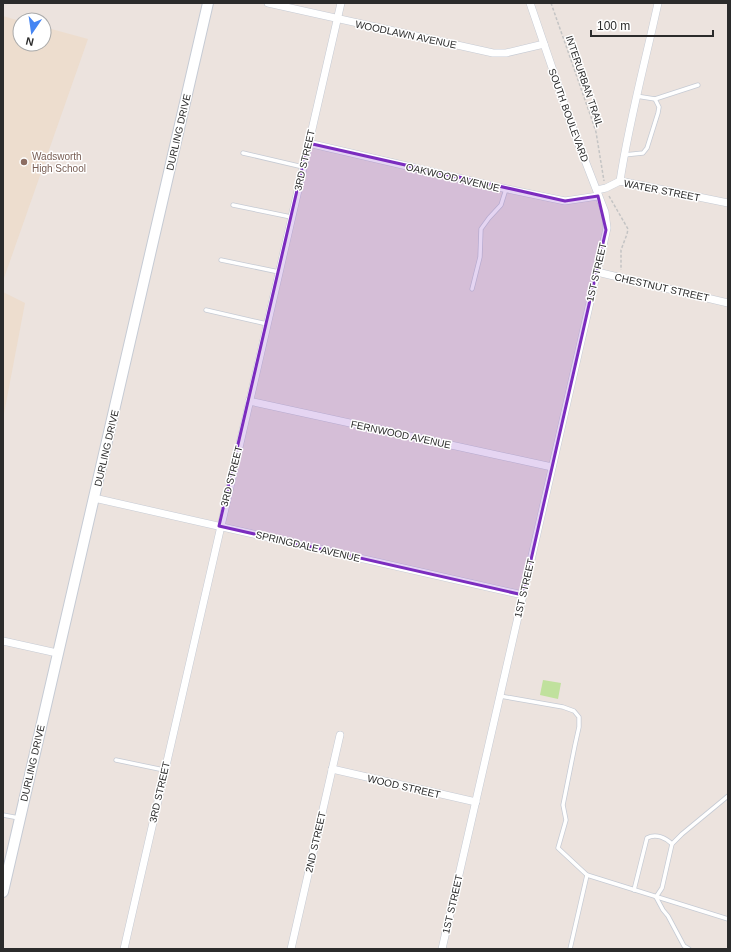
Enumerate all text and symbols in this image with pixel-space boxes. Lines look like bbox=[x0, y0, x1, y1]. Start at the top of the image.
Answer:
north arrow bbox=[12, 12, 52, 52]
scale bar bbox=[591, 12, 713, 38]
street label: WOODLAWN AVENUE bbox=[354, 18, 458, 51]
text: 100 m bbox=[597, 19, 630, 33]
street label: INTERURBAN TRAIL bbox=[564, 34, 605, 129]
text: N bbox=[24, 35, 35, 48]
street label: SOUTH BOULEVARD bbox=[546, 67, 591, 163]
street label: DURLING DRIVE bbox=[164, 92, 193, 172]
street label: 3RD STREET bbox=[292, 129, 317, 192]
place label: Wadsworth High School bbox=[32, 151, 86, 174]
marker: Wadsworth High School bbox=[19, 157, 29, 167]
street label: OAKWOOD AVENUE bbox=[405, 161, 501, 194]
street label: WATER STREET bbox=[623, 178, 701, 203]
street label: 1ST STREET bbox=[584, 241, 609, 303]
street label: CHESTNUT STREET bbox=[614, 271, 710, 304]
street label: DURLING DRIVE bbox=[92, 408, 121, 488]
street label: FERNWOOD AVENUE bbox=[350, 419, 452, 451]
street label: 3RD STREET bbox=[219, 445, 244, 508]
street label: SPRINGDALE AVENUE bbox=[254, 529, 362, 564]
street label: 1ST STREET bbox=[512, 557, 537, 619]
street label: DURLING DRIVE bbox=[18, 723, 47, 803]
street label: 3RD STREET bbox=[147, 761, 172, 824]
street label: WOOD STREET bbox=[366, 773, 441, 800]
street label: 2ND STREET bbox=[303, 811, 328, 874]
street label: 1ST STREET bbox=[440, 873, 465, 935]

